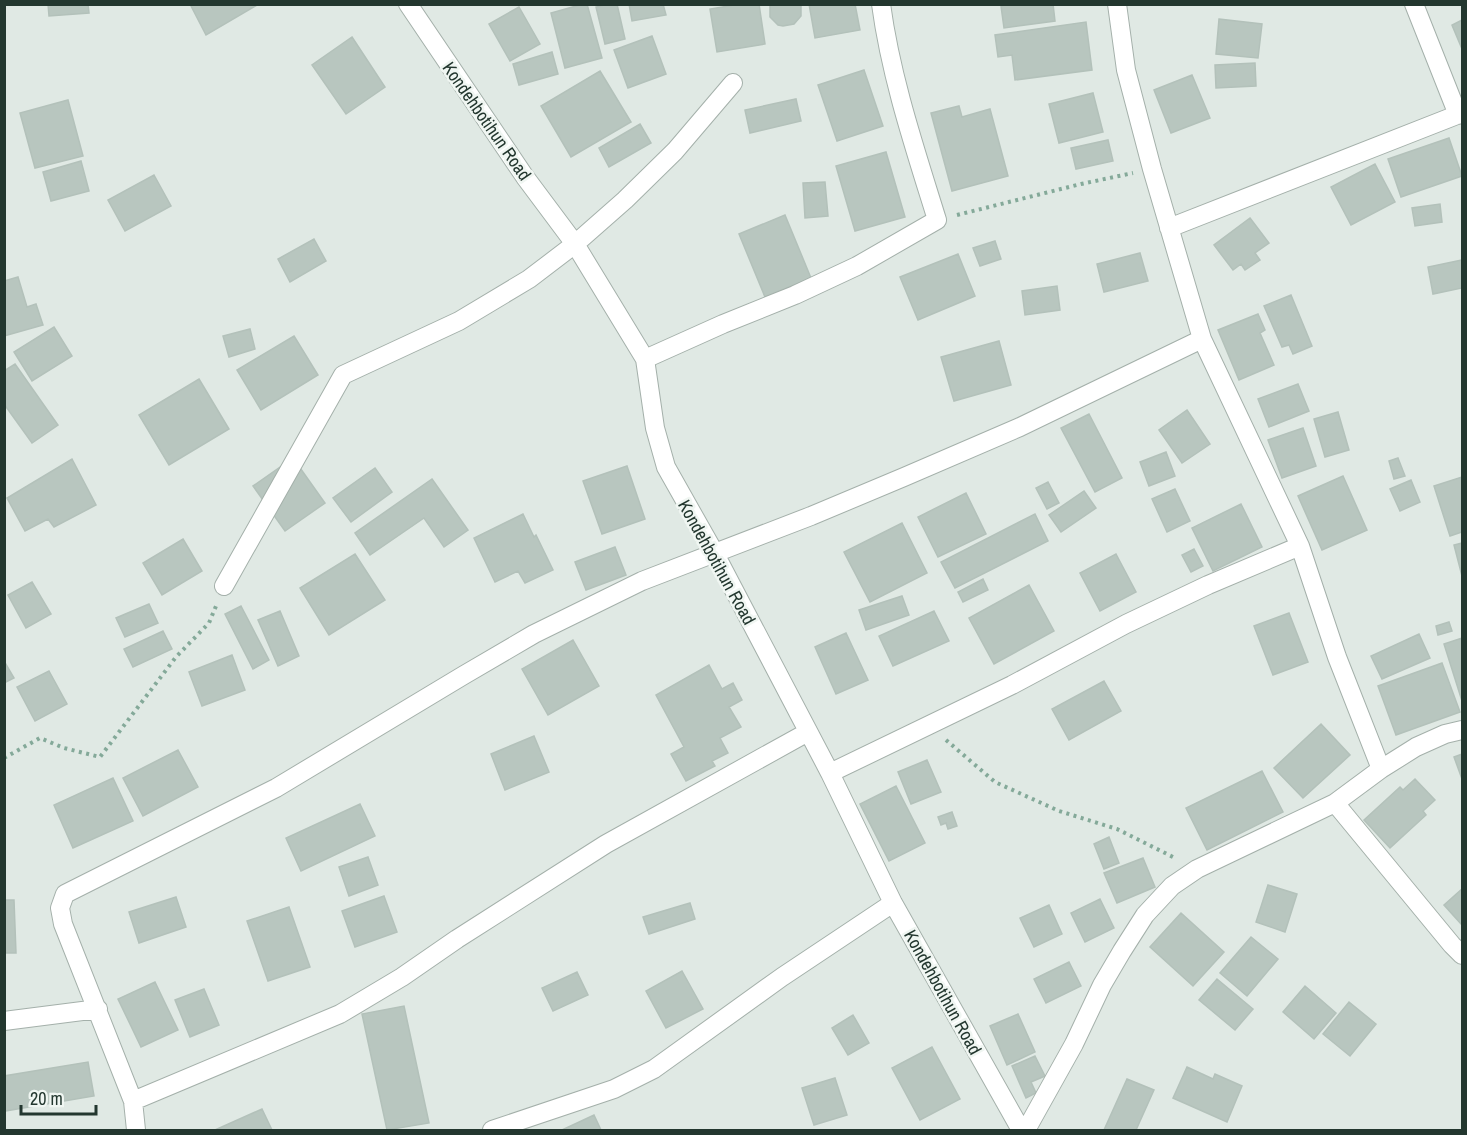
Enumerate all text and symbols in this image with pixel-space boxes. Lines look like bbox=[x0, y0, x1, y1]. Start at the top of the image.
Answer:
street label: Kondehbotihun Road bbox=[437, 57, 537, 185]
street label: Kondehbotihun Road bbox=[672, 495, 762, 629]
street label: Kondehbotihun Road bbox=[898, 925, 988, 1059]
scale bar bbox=[21, 1078, 96, 1116]
text: 20 m bbox=[30, 1086, 63, 1111]

